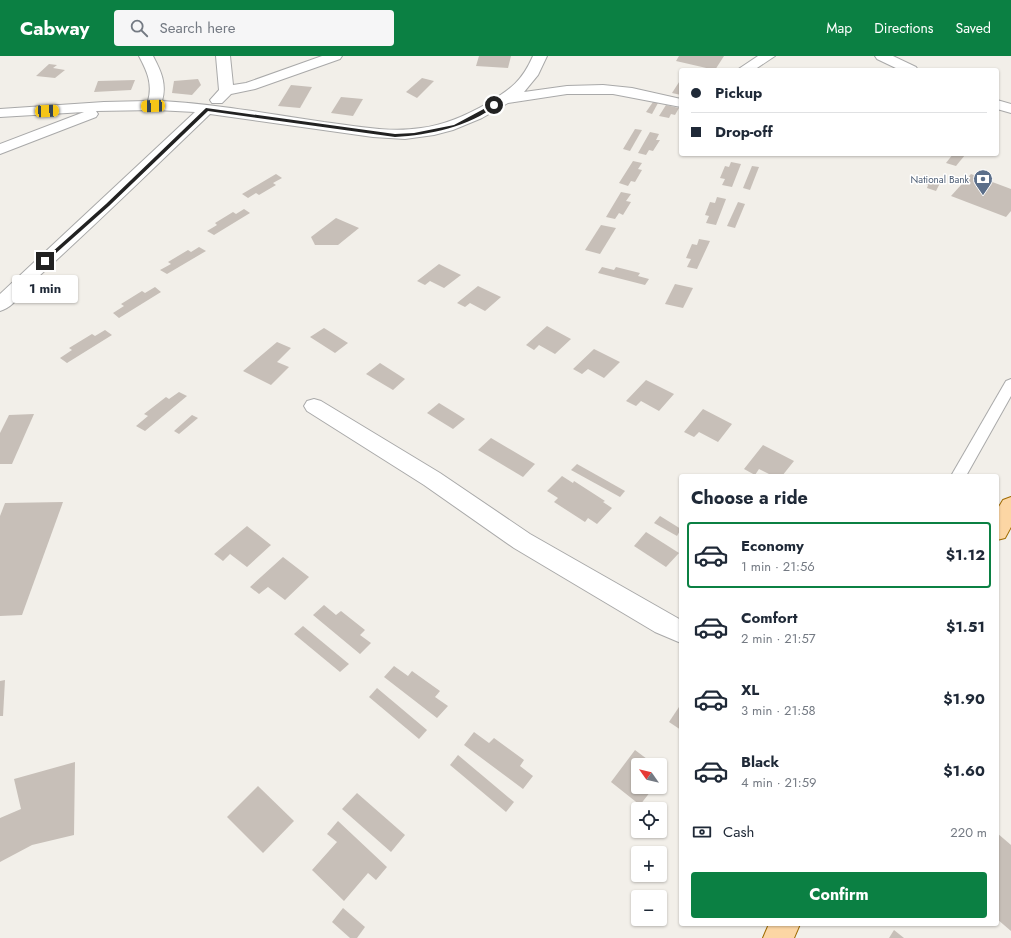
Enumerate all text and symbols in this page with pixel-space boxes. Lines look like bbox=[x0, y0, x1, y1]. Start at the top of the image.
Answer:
search box bbox=[114, 10, 394, 46]
text: Cabway bbox=[20, 15, 90, 42]
icon: search bbox=[128, 17, 150, 39]
text: Search here bbox=[160, 17, 235, 39]
text: Map bbox=[826, 18, 852, 38]
text: Directions bbox=[874, 18, 934, 38]
text: Saved bbox=[956, 18, 991, 38]
text: Pickup bbox=[715, 82, 762, 104]
route start bbox=[485, 96, 503, 114]
car bbox=[141, 100, 165, 112]
car bbox=[35, 104, 59, 118]
text: Drop-off bbox=[715, 121, 773, 143]
bank icon: National Bank bbox=[972, 168, 994, 196]
place label: National Bank bbox=[911, 172, 970, 187]
route end bbox=[36, 252, 54, 270]
callout: 1 min bbox=[12, 275, 78, 303]
text: 1 min bbox=[29, 279, 61, 298]
text: Choose a ride bbox=[691, 485, 808, 511]
text: Economy bbox=[741, 535, 804, 557]
icon: car bbox=[693, 537, 729, 573]
text: $1.12 bbox=[946, 544, 985, 566]
text: 1 min · 21:56 bbox=[741, 557, 815, 576]
text: Comfort bbox=[741, 607, 798, 629]
icon: car bbox=[693, 609, 729, 645]
text: $1.51 bbox=[946, 616, 985, 638]
text: 2 min · 21:57 bbox=[741, 629, 816, 648]
text: XL bbox=[741, 679, 759, 701]
icon: car bbox=[693, 681, 729, 717]
text: $1.90 bbox=[943, 688, 985, 710]
text: 3 min · 21:58 bbox=[741, 701, 816, 720]
text: Black bbox=[741, 751, 779, 773]
icon: car bbox=[693, 753, 729, 789]
north arrow bbox=[631, 758, 667, 794]
map controls bbox=[631, 758, 667, 926]
text: $1.60 bbox=[943, 760, 985, 782]
text: 4 min · 21:59 bbox=[741, 773, 817, 792]
button: locate bbox=[631, 802, 667, 838]
icon: cash bbox=[691, 821, 713, 843]
text: Cash bbox=[723, 821, 754, 843]
text: 220 m bbox=[950, 823, 987, 842]
button: + bbox=[631, 846, 667, 882]
button: Confirm bbox=[691, 872, 987, 918]
button: − bbox=[631, 890, 667, 926]

